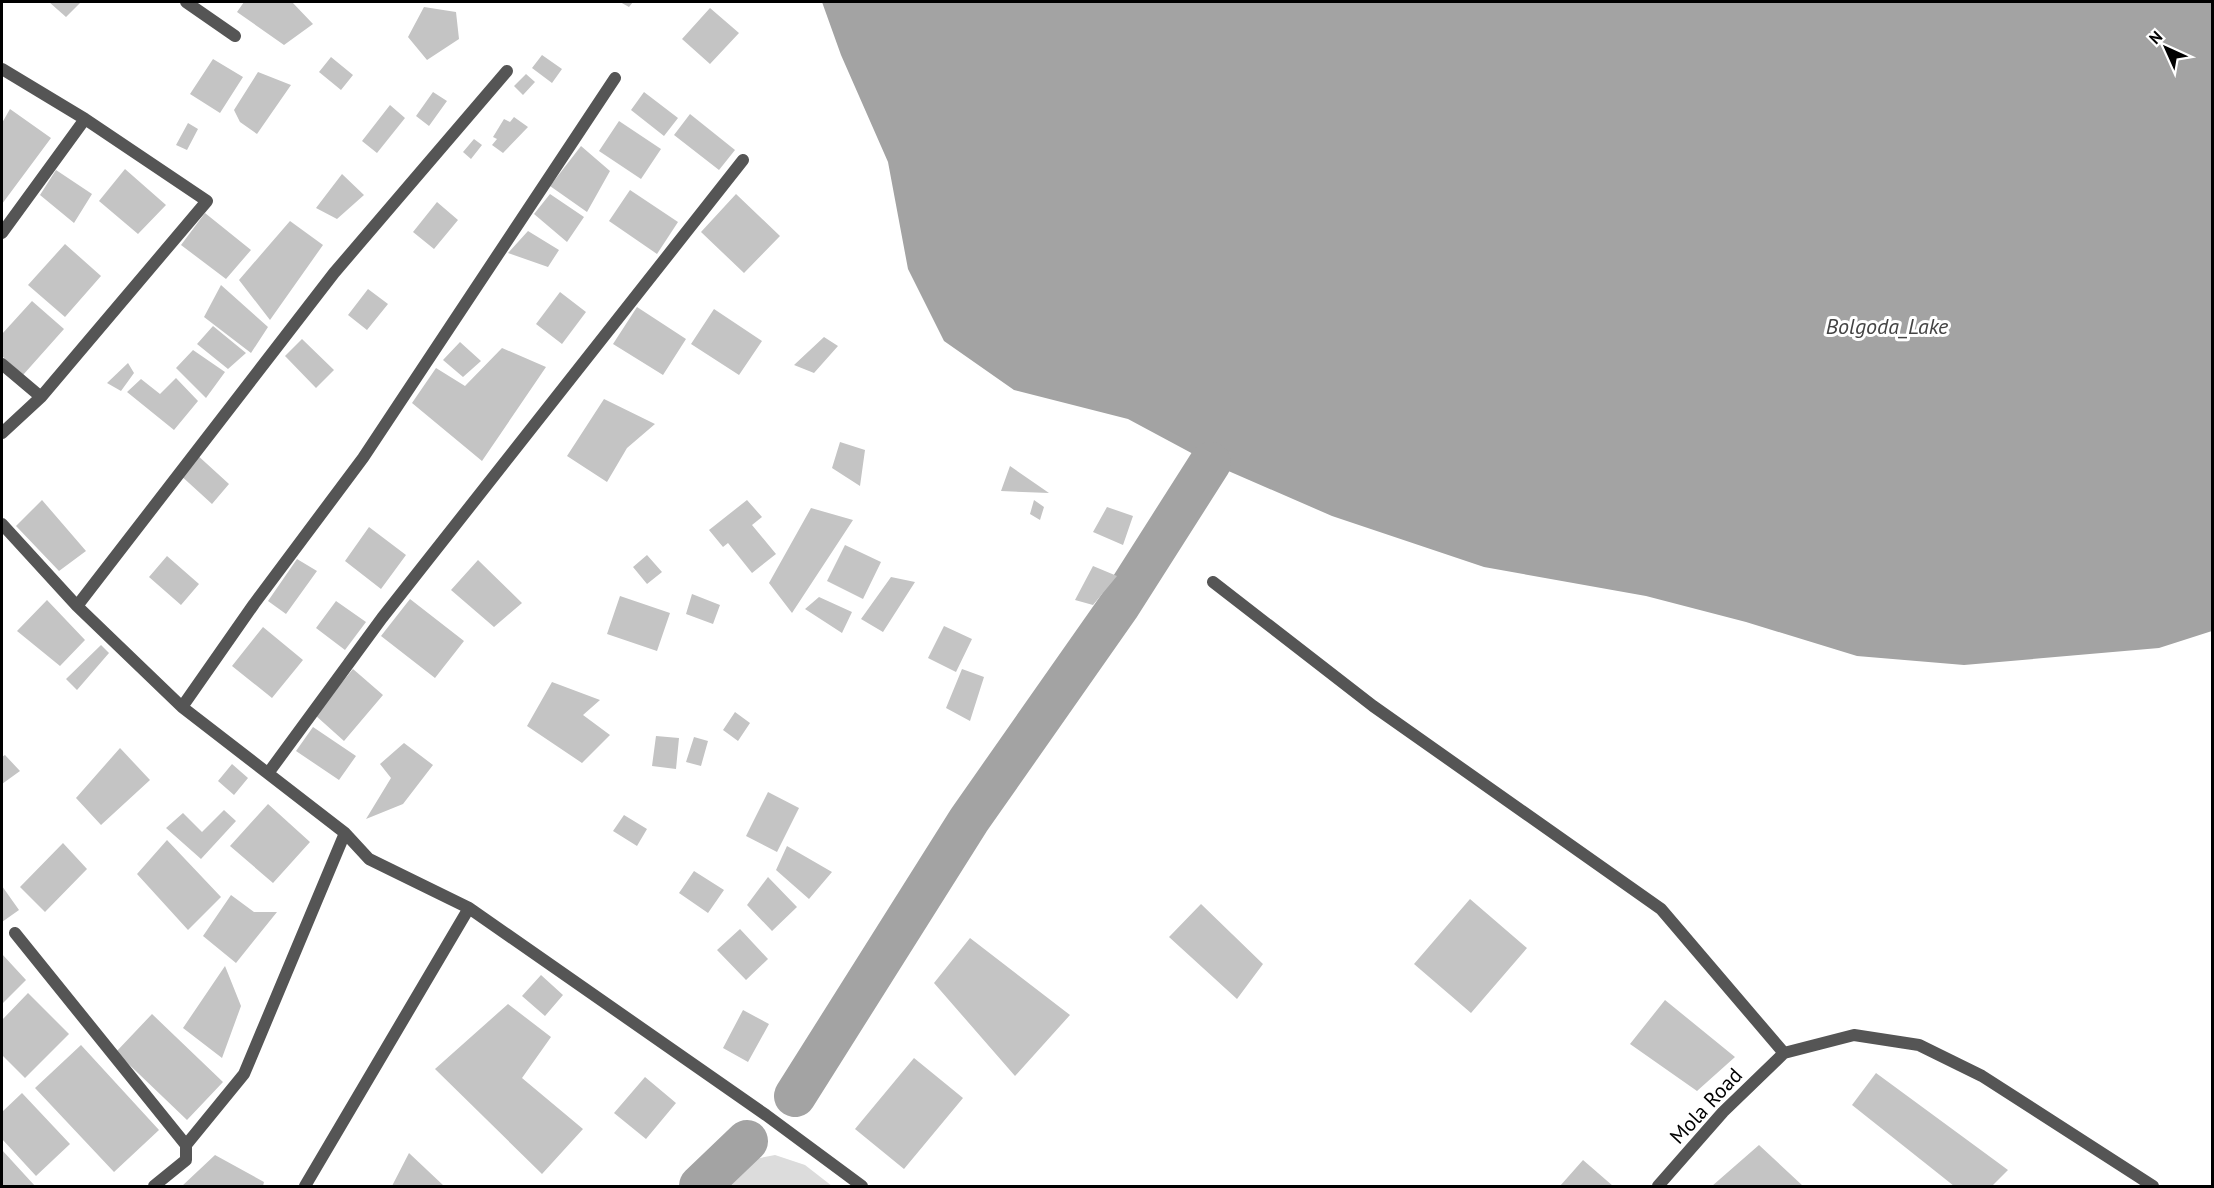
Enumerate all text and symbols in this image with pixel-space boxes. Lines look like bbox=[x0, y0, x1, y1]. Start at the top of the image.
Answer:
north arrow bbox=[2136, 18, 2196, 78]
text: N bbox=[2145, 27, 2166, 48]
water label: Bolgoda_Lake bbox=[1826, 312, 1949, 340]
street label: Mola Road bbox=[1664, 1062, 1748, 1149]

